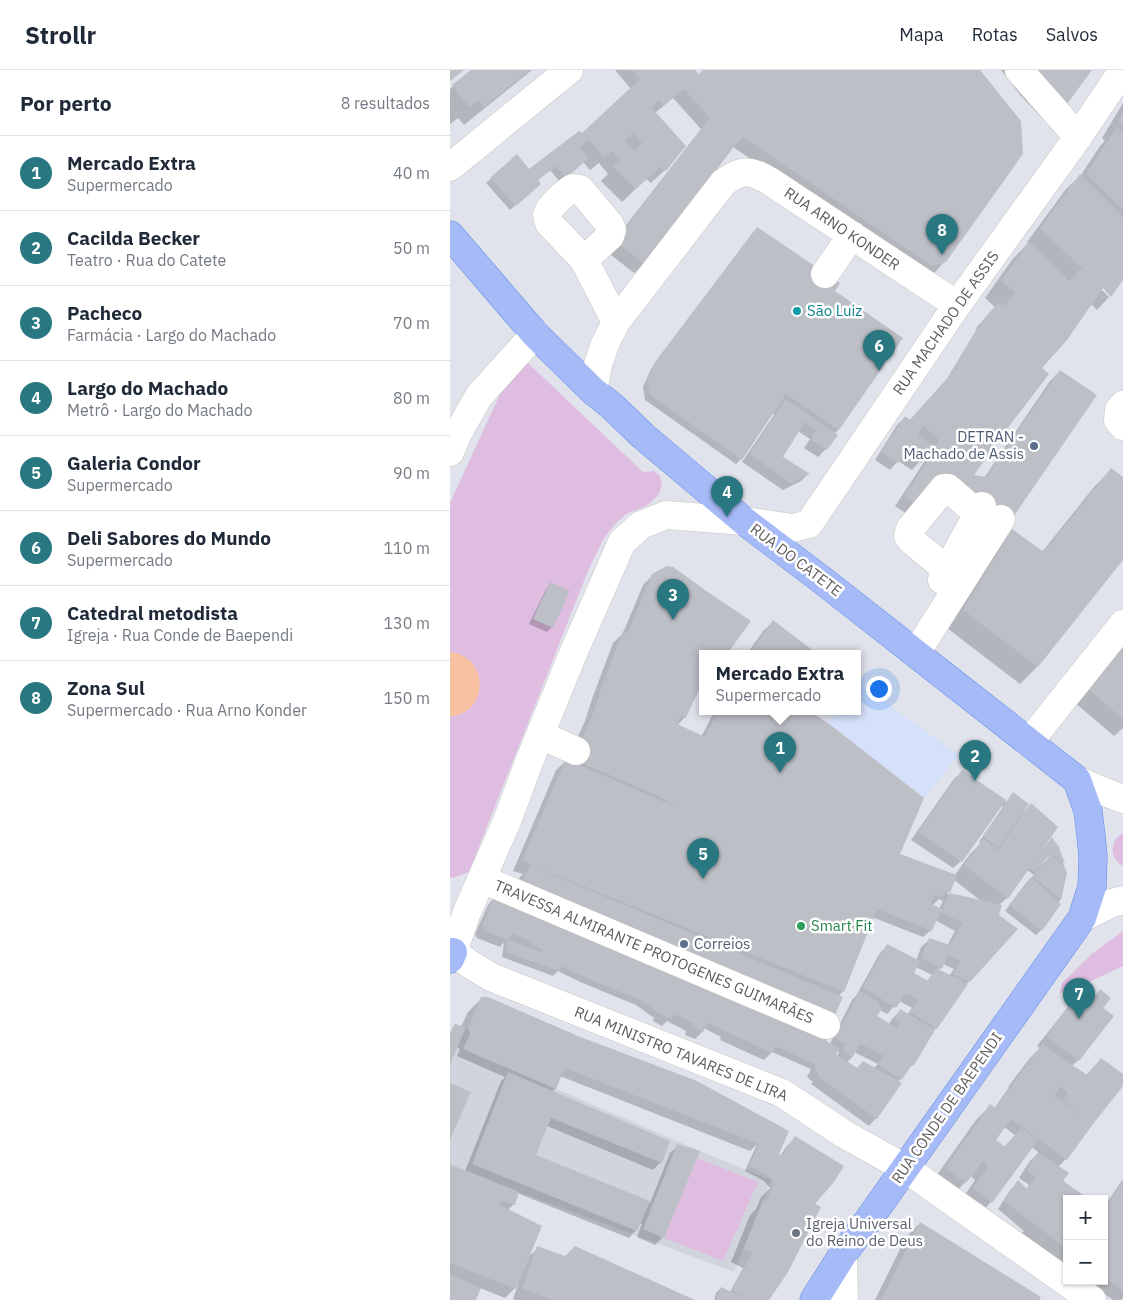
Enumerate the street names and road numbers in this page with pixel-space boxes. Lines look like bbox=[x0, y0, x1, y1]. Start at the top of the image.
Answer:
street label: RUA ARNO KONDER bbox=[781, 183, 904, 274]
street label: RUA MACHADO DE ASSIS bbox=[889, 247, 1003, 399]
street label: RUA DO CATETE bbox=[747, 519, 846, 600]
street label: TRAVESSA ALMIRANTE PROTOGENES GUIMARÃES bbox=[492, 875, 817, 1028]
street label: RUA MINISTRO TAVARES DE LIRA bbox=[572, 1002, 791, 1105]
street label: RUA CONDE DE BAEPENDI bbox=[887, 1028, 1006, 1187]

